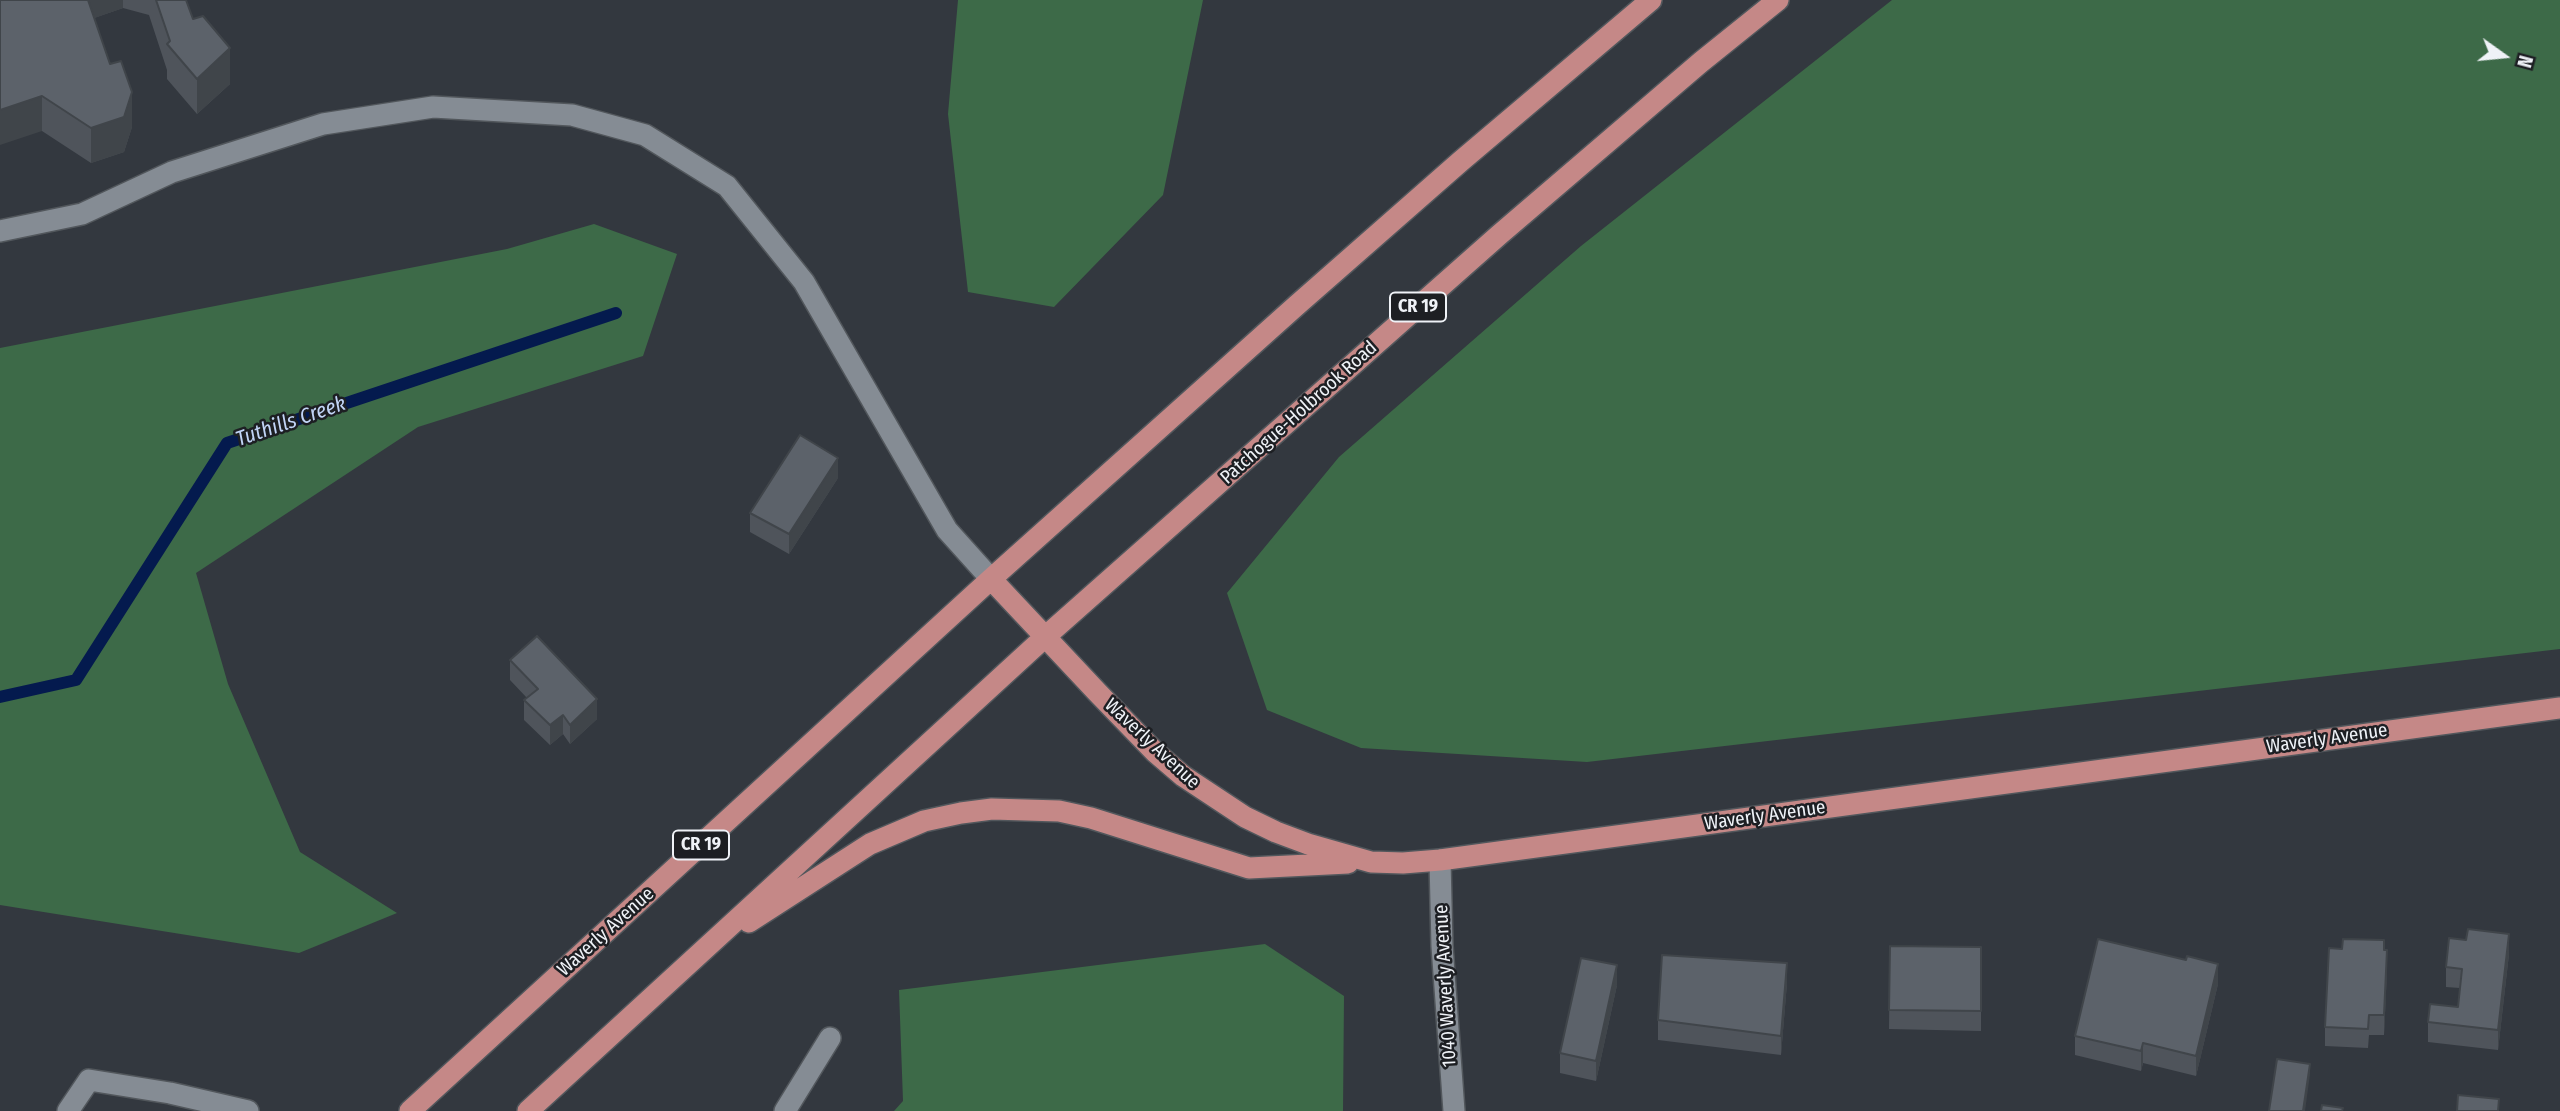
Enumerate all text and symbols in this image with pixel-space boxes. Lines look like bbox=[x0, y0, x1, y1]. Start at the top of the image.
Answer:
north arrow bbox=[2469, 21, 2539, 91]
text: N bbox=[2512, 53, 2537, 70]
road number: CR 19 bbox=[1390, 292, 1446, 321]
street label: Patchogue-Holbrook Road bbox=[1216, 337, 1382, 489]
water label: Tuthills Creek bbox=[233, 391, 349, 453]
street label: Waverly Avenue bbox=[1100, 694, 1204, 794]
street label: Waverly Avenue bbox=[2265, 719, 2389, 759]
street label: Waverly Avenue bbox=[1703, 796, 1827, 836]
road number: CR 19 bbox=[673, 830, 729, 860]
street label: Waverly Avenue bbox=[553, 883, 659, 981]
street label: 1040 Waverly Avenue bbox=[1430, 904, 1462, 1068]

